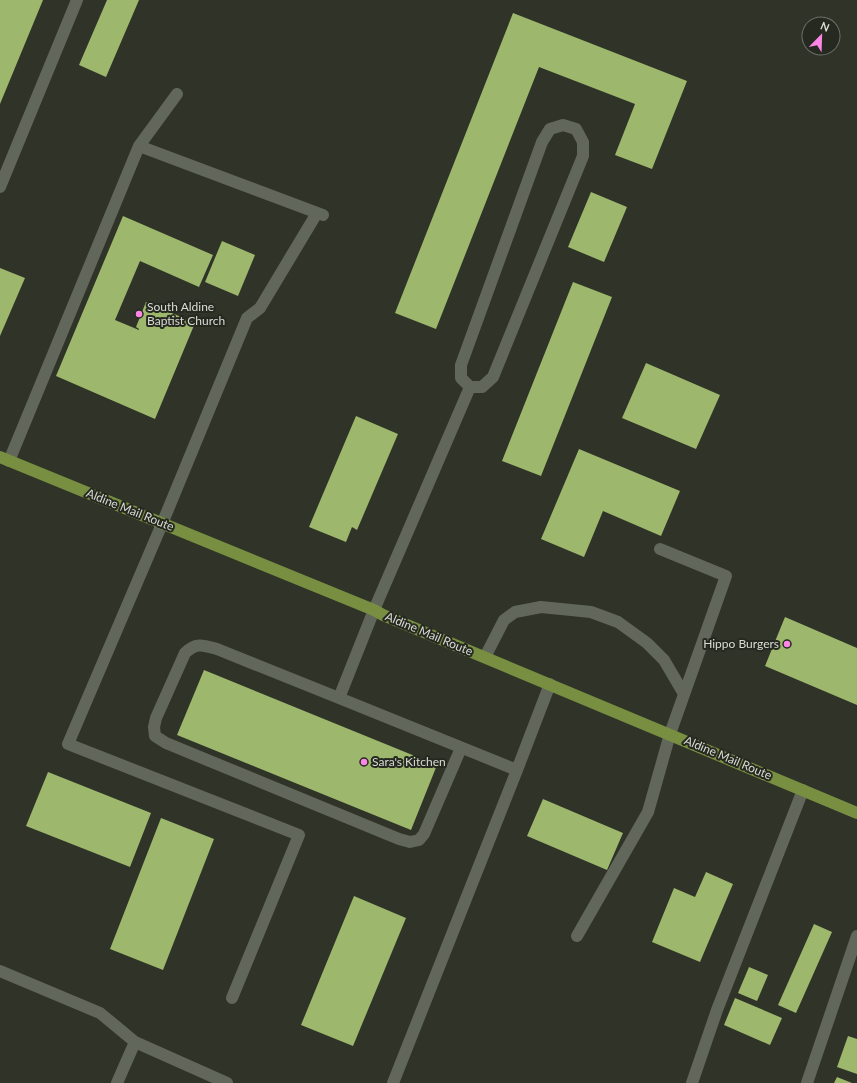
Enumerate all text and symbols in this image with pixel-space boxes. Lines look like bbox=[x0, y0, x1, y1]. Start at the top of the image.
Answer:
north arrow bbox=[801, 16, 841, 56]
text: N bbox=[819, 19, 832, 34]
place label: South Aldine Baptist Church bbox=[147, 299, 225, 328]
marker: South Aldine Baptist Church bbox=[134, 309, 144, 319]
street label: Aldine Mail Route bbox=[84, 485, 176, 534]
street label: Aldine Mail Route bbox=[383, 608, 475, 659]
place label: Hippo Burgers bbox=[703, 636, 779, 651]
marker: Hippo Burgers bbox=[782, 639, 792, 649]
street label: Aldine Mail Route bbox=[682, 732, 774, 783]
place label: Sara's Kitchen bbox=[372, 754, 446, 769]
marker: Sara's Kitchen bbox=[359, 757, 369, 767]

